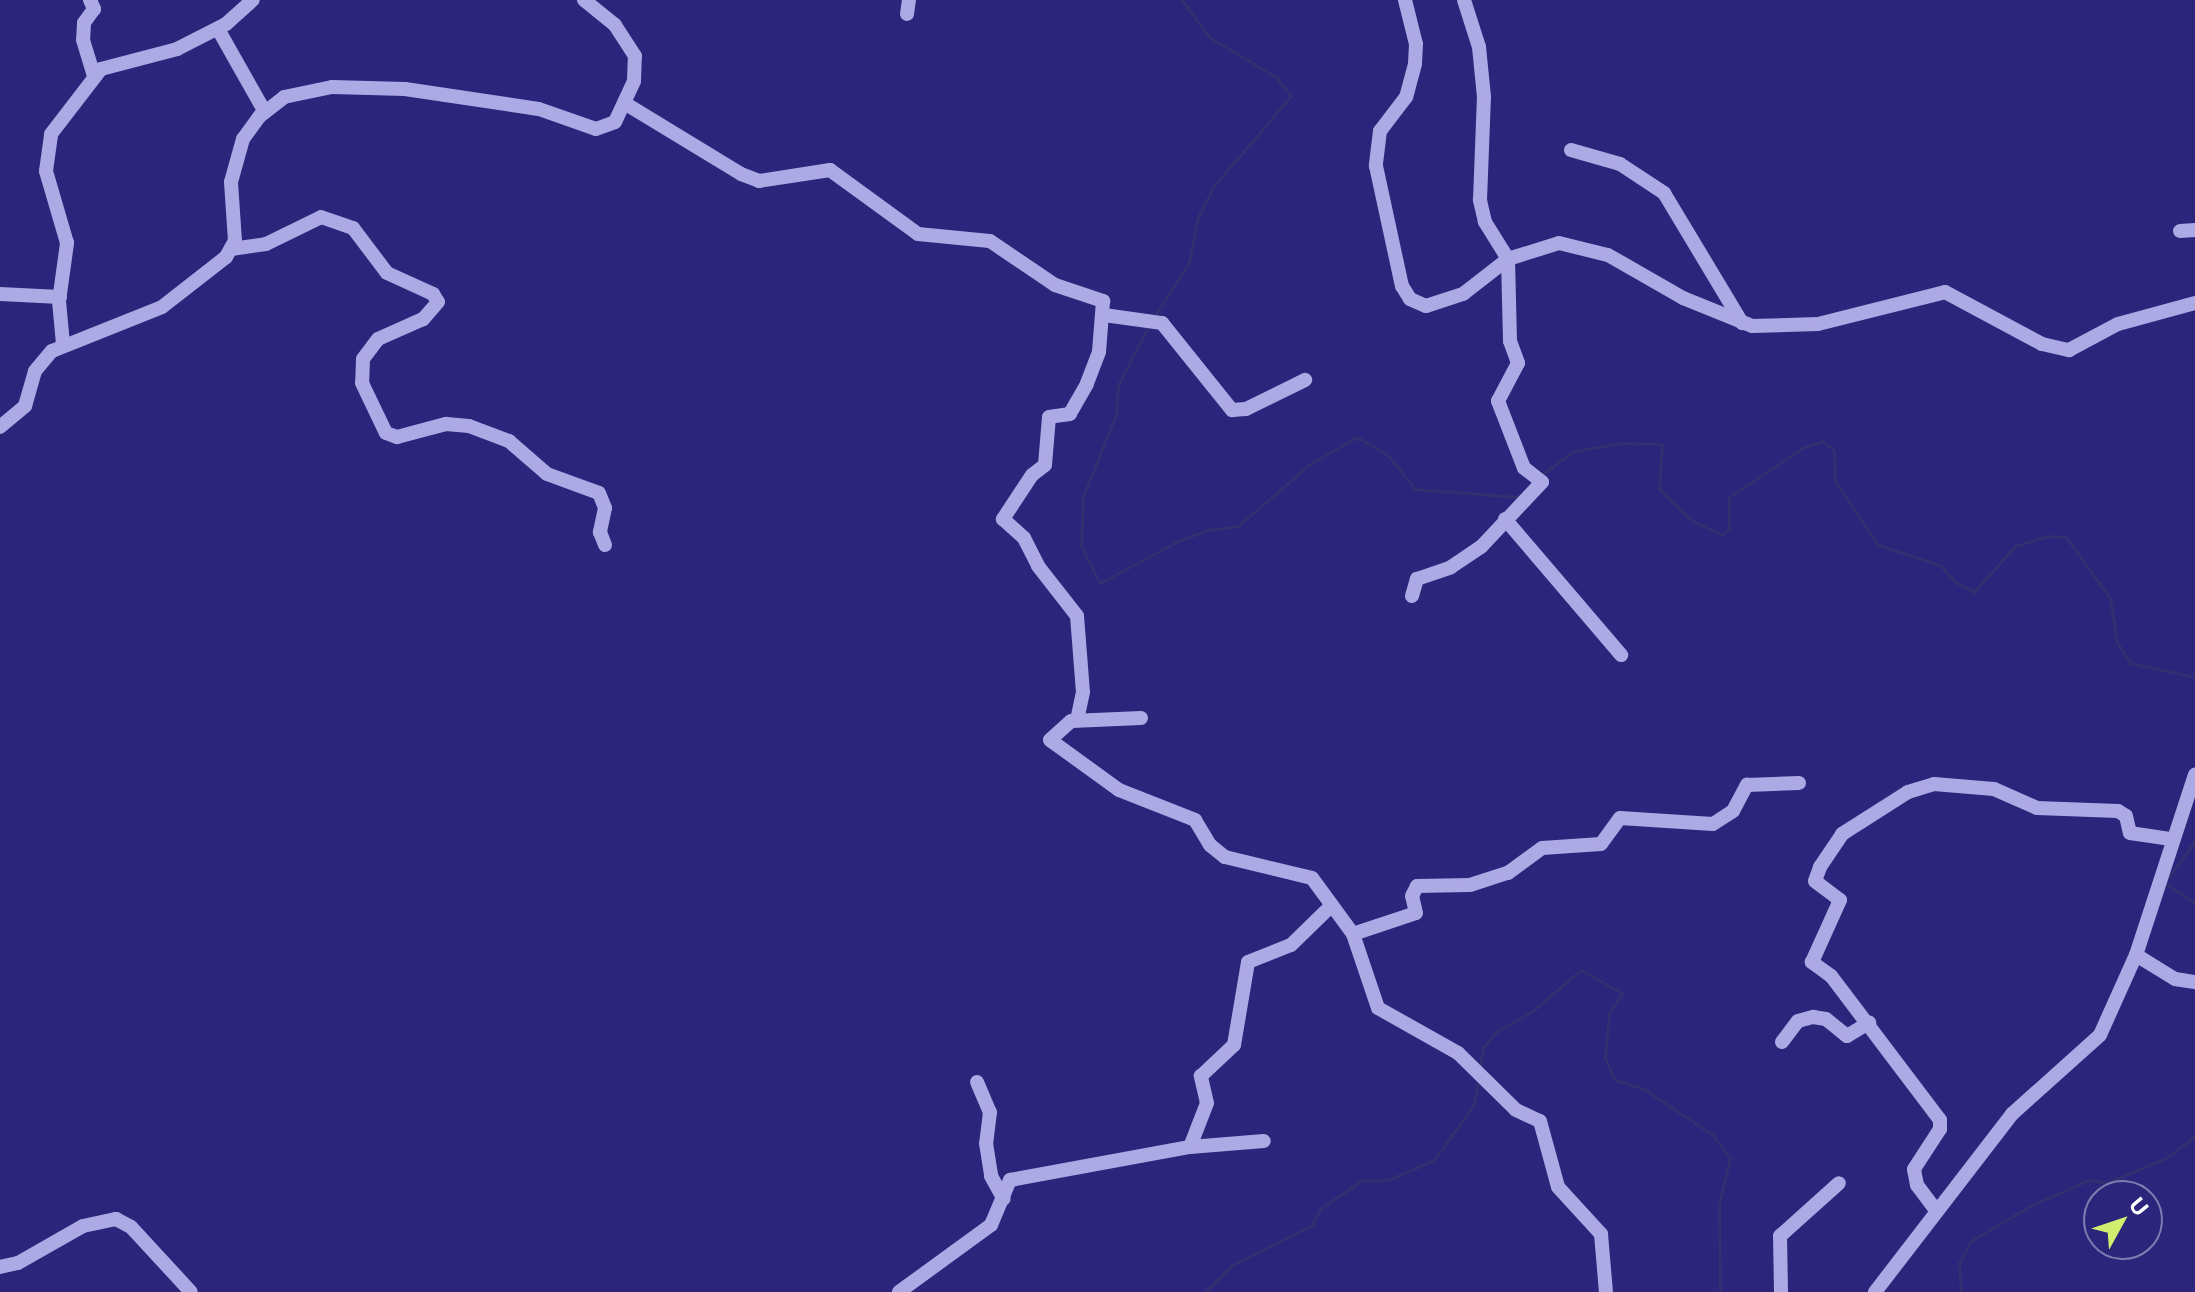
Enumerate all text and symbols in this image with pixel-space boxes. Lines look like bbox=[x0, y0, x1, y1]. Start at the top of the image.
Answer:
north arrow bbox=[2083, 1180, 2163, 1260]
text: U bbox=[2123, 1190, 2157, 1222]

